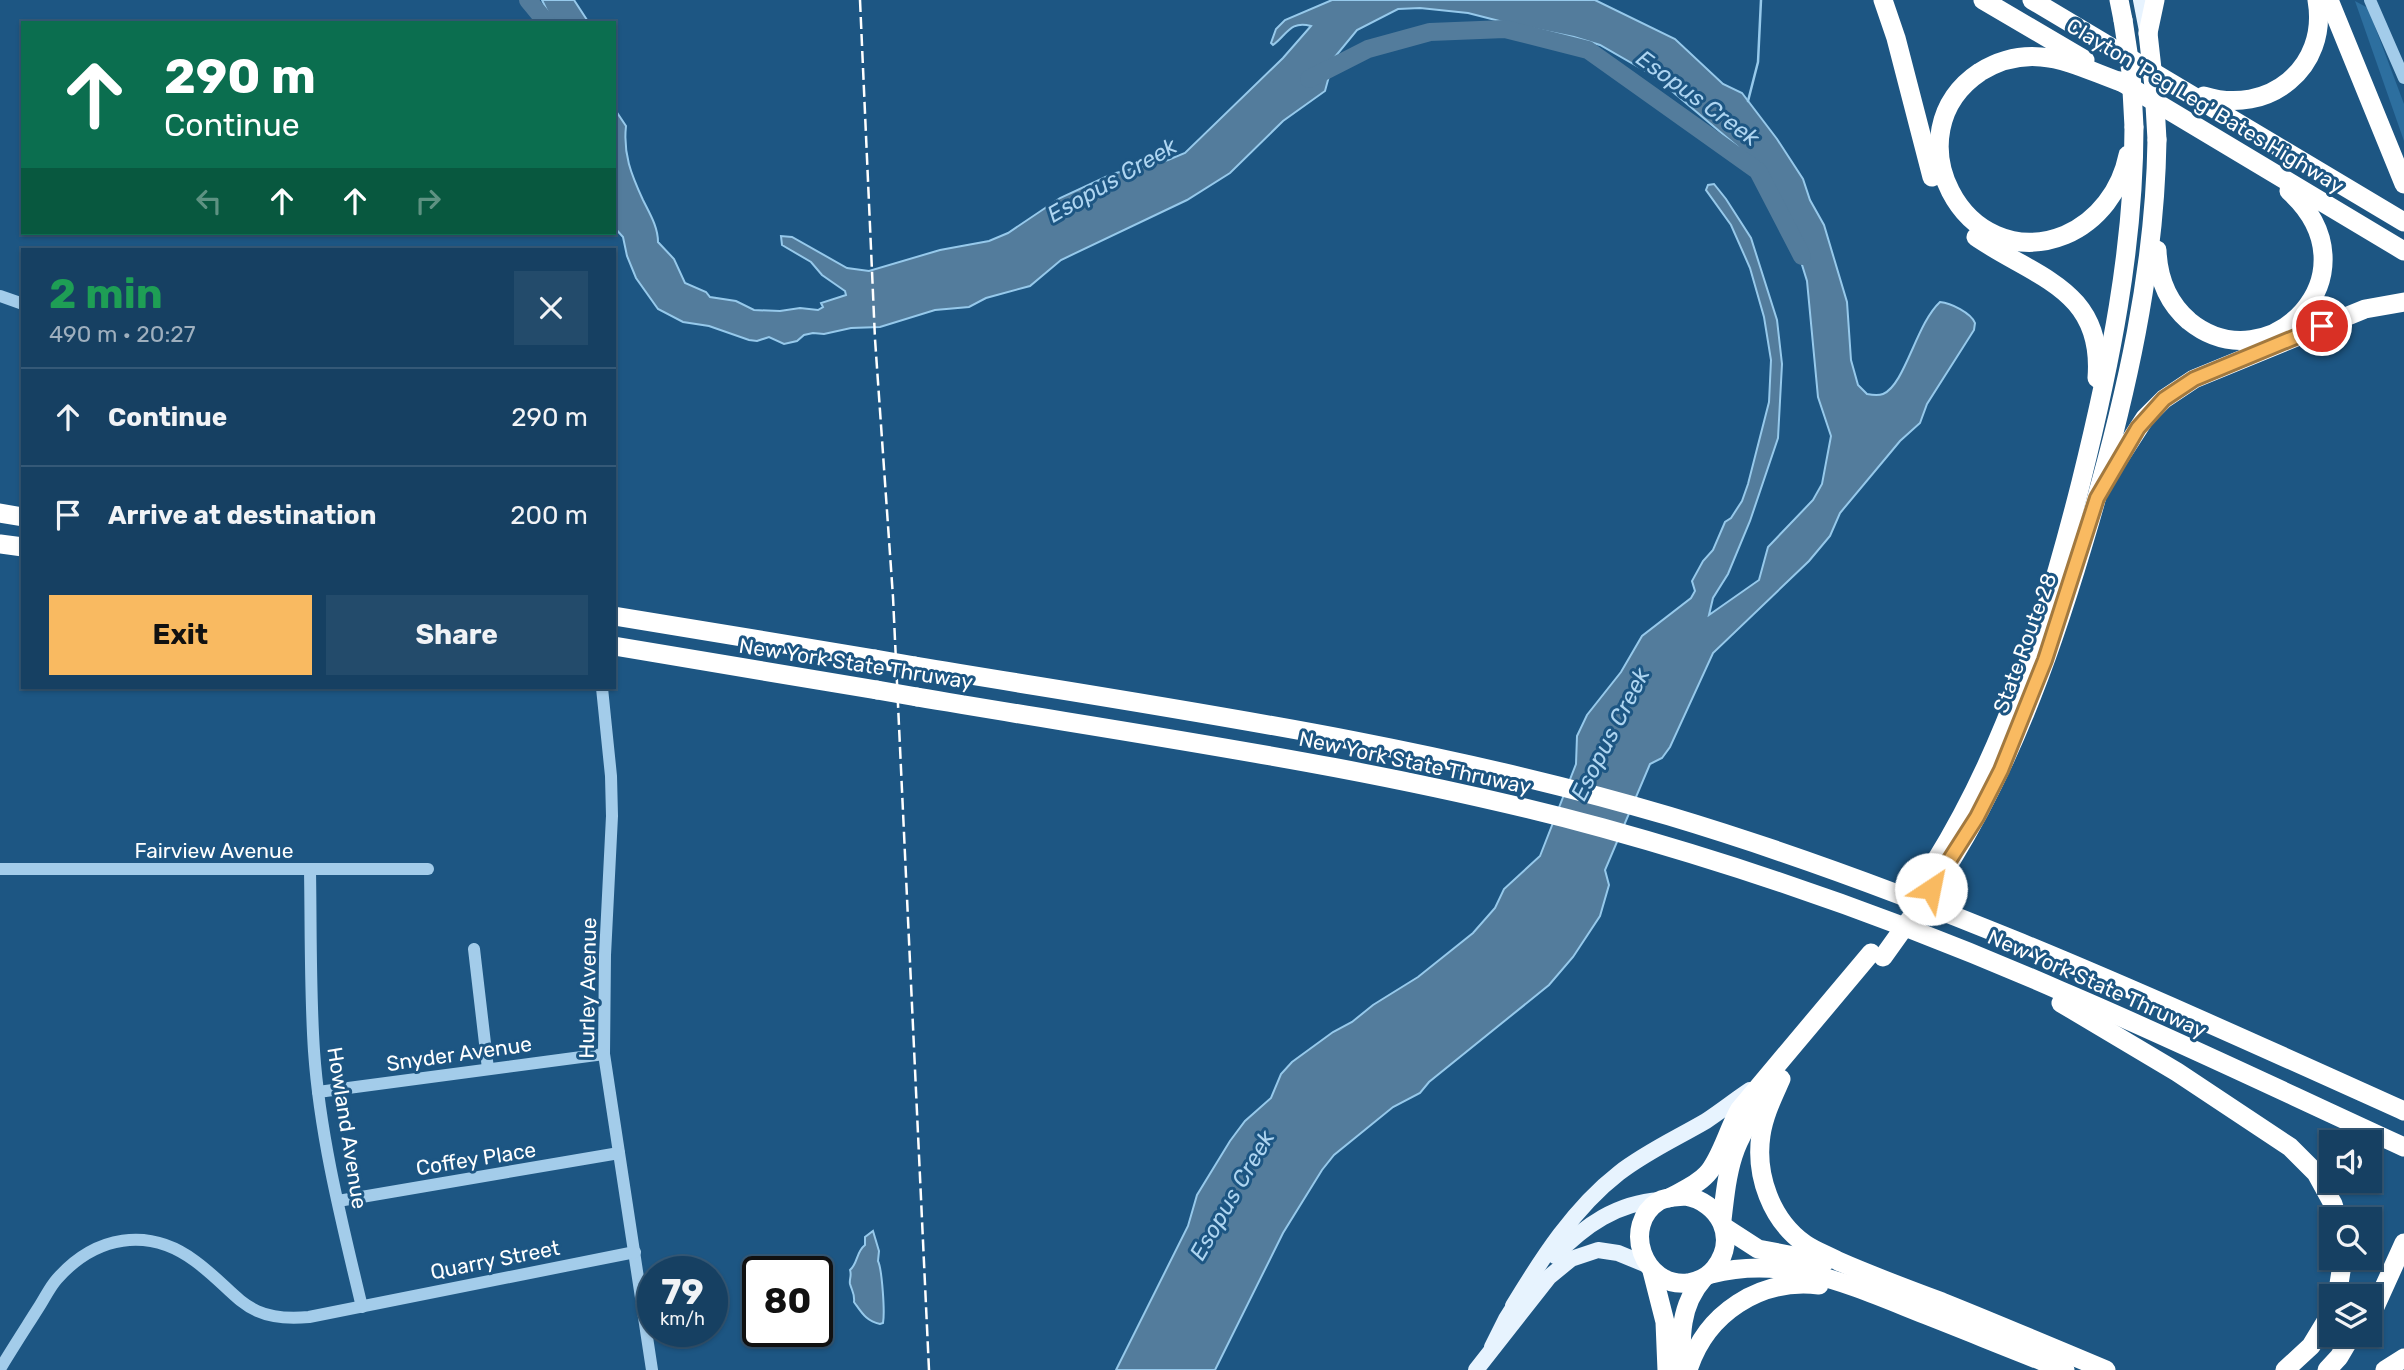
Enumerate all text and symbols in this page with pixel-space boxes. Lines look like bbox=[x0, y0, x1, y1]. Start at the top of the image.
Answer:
street label: Clayton 'Peg Leg' Bates Highway bbox=[2062, 13, 2349, 199]
water label: Esopus Creek bbox=[1631, 44, 1766, 153]
text: 290 m bbox=[164, 47, 316, 105]
icon: ahead bbox=[49, 49, 140, 140]
text: Continue bbox=[164, 106, 300, 144]
water label: Esopus Creek bbox=[1042, 131, 1183, 228]
icon: left bbox=[190, 182, 228, 220]
icon: ahead bbox=[263, 182, 301, 220]
icon: ahead bbox=[336, 182, 374, 220]
icon: right bbox=[409, 182, 447, 220]
text: 2 min bbox=[49, 269, 163, 319]
button: close bbox=[514, 271, 588, 345]
pin bbox=[2292, 296, 2352, 356]
icon: arrive bbox=[2303, 307, 2341, 345]
text: 490 m · 20:27 bbox=[49, 320, 196, 348]
icon: ahead bbox=[49, 398, 87, 436]
text: Continue bbox=[108, 402, 227, 433]
text: 290 m bbox=[511, 402, 588, 433]
icon: arrive bbox=[49, 496, 87, 534]
text: Arrive at destination bbox=[108, 500, 376, 531]
text: 200 m bbox=[510, 500, 588, 531]
street label: State Route 28 bbox=[1988, 569, 2061, 716]
button: Exit bbox=[49, 595, 312, 675]
button: Share bbox=[326, 595, 588, 675]
street label: New York State Thruway bbox=[737, 633, 975, 694]
water label: Esopus Creek bbox=[1565, 662, 1656, 805]
street label: New York State Thruway bbox=[1297, 726, 1534, 799]
street label: Fairview Avenue bbox=[134, 838, 294, 863]
position arrow bbox=[1894, 852, 1968, 926]
street label: Hurley Avenue bbox=[574, 917, 601, 1059]
street label: New York State Thruway bbox=[1984, 924, 2211, 1043]
street label: Snyder Avenue bbox=[385, 1031, 533, 1076]
street label: Howland Avenue bbox=[322, 1045, 373, 1211]
water label: Esopus Creek bbox=[1184, 1124, 1281, 1265]
map controls bbox=[2319, 1130, 2382, 1347]
button: sound bbox=[2319, 1130, 2382, 1193]
street label: Coffey Place bbox=[414, 1137, 538, 1180]
button: search bbox=[2319, 1207, 2382, 1270]
street label: Quarry Street bbox=[428, 1235, 562, 1284]
speed limit sign: 80 bbox=[742, 1256, 833, 1347]
text: 79 bbox=[661, 1271, 704, 1313]
button: layers bbox=[2319, 1284, 2382, 1347]
text: km/h bbox=[660, 1308, 705, 1330]

